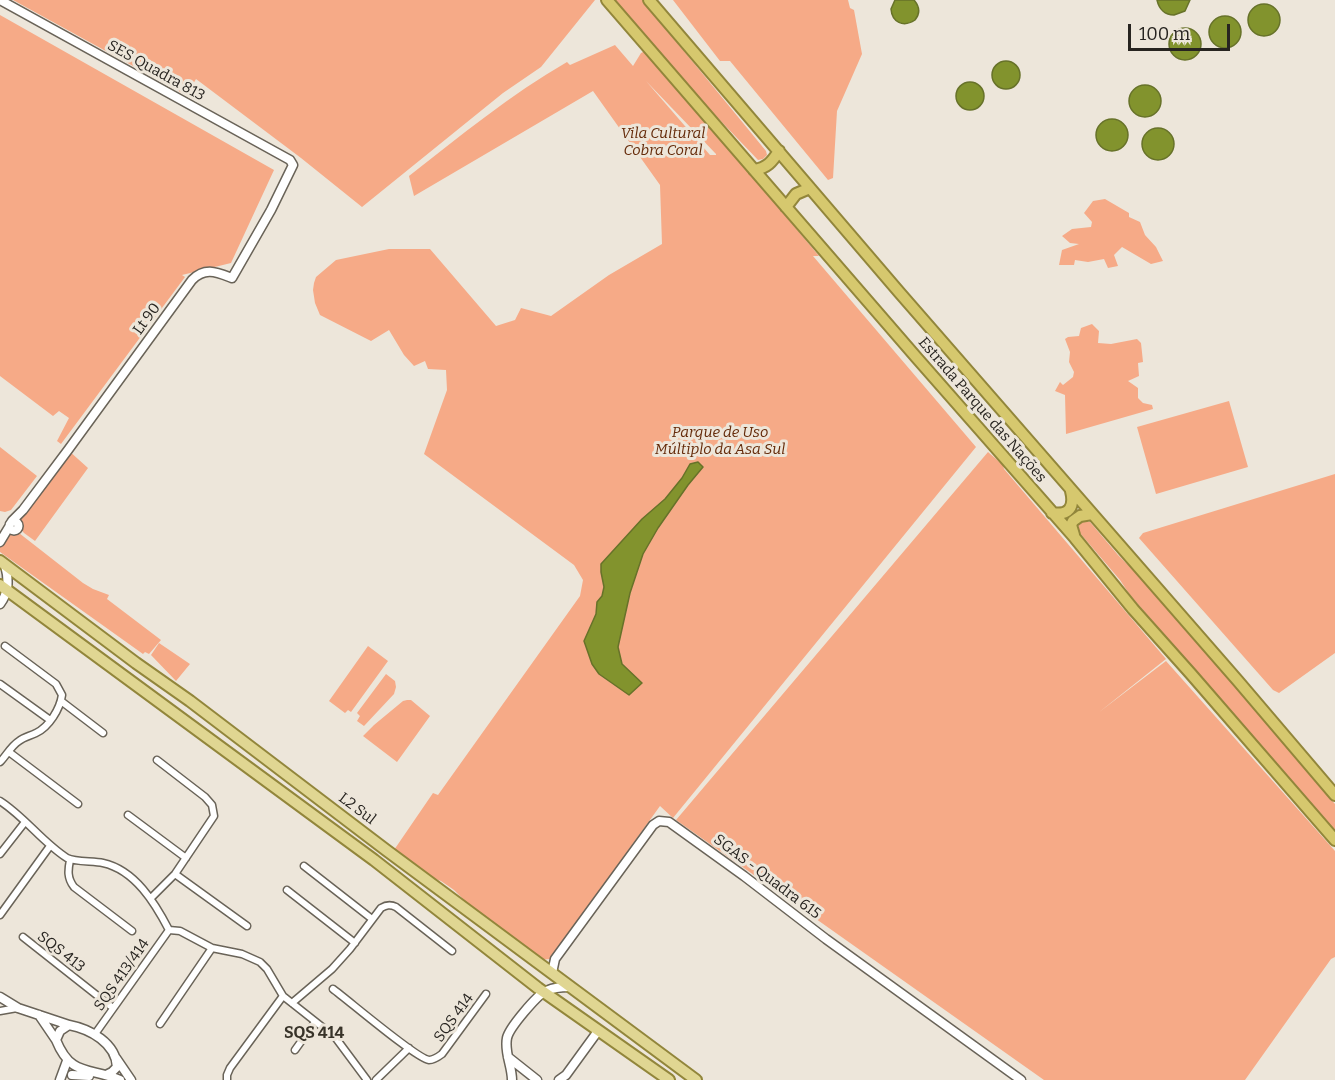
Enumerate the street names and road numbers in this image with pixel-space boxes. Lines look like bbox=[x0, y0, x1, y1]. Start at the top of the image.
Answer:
street label: SES Quadra 813 bbox=[104, 37, 208, 105]
street label: Lt 90 bbox=[130, 300, 164, 338]
street label: Estrada Parque das Nações bbox=[914, 334, 1050, 486]
street label: L2 Sul bbox=[335, 789, 379, 829]
street label: SGAS - Quadra 615 bbox=[710, 831, 824, 923]
street label: SQS 413 bbox=[34, 928, 88, 976]
street label: SQS 413/414 bbox=[91, 935, 153, 1015]
street label: SQS 414 bbox=[430, 990, 478, 1046]

